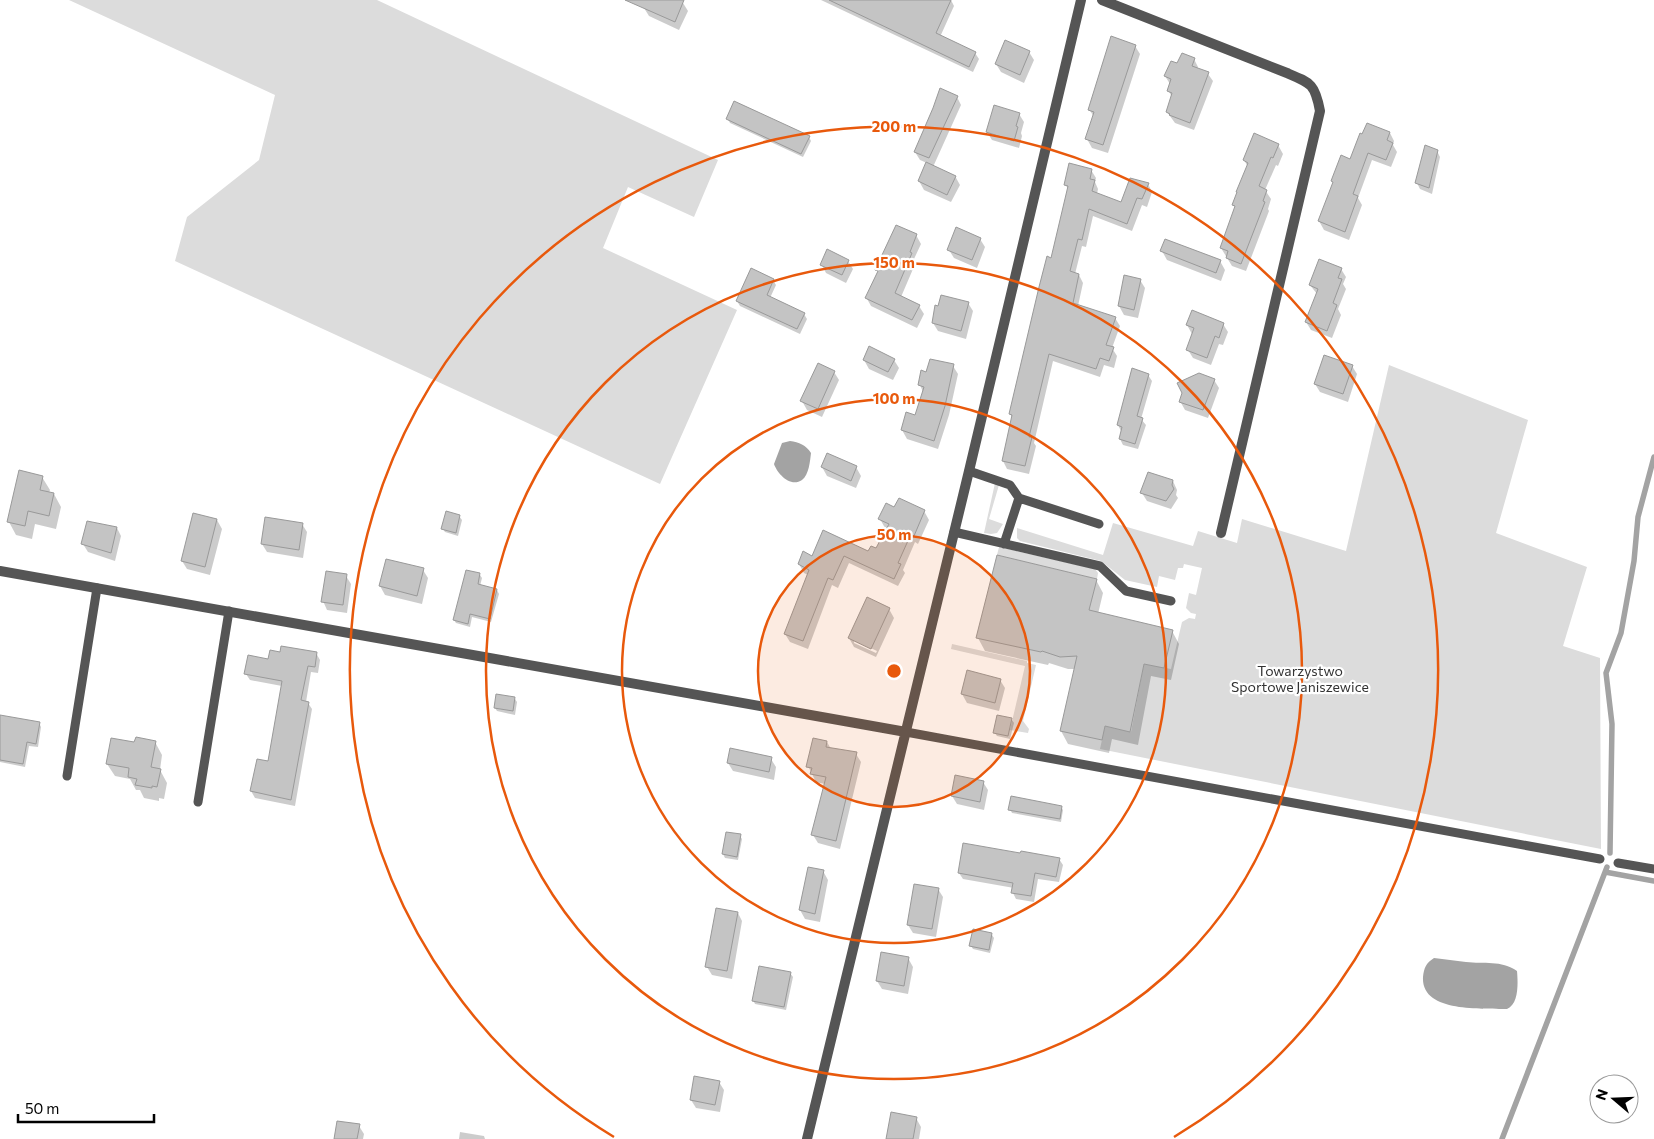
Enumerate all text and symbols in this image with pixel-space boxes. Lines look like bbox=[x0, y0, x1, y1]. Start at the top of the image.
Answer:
text: 200 m bbox=[872, 117, 916, 135]
text: 150 m bbox=[873, 253, 915, 271]
text: 100 m bbox=[873, 389, 915, 407]
text: 50 m bbox=[877, 525, 911, 543]
centre of rings bbox=[885, 662, 903, 680]
park label: Towarzystwo Sportowe Janiszewice bbox=[1231, 662, 1369, 695]
north arrow bbox=[1589, 1074, 1639, 1124]
text: N bbox=[1591, 1087, 1611, 1102]
scale bar bbox=[18, 1092, 154, 1124]
text: 50 m bbox=[25, 1099, 59, 1117]

